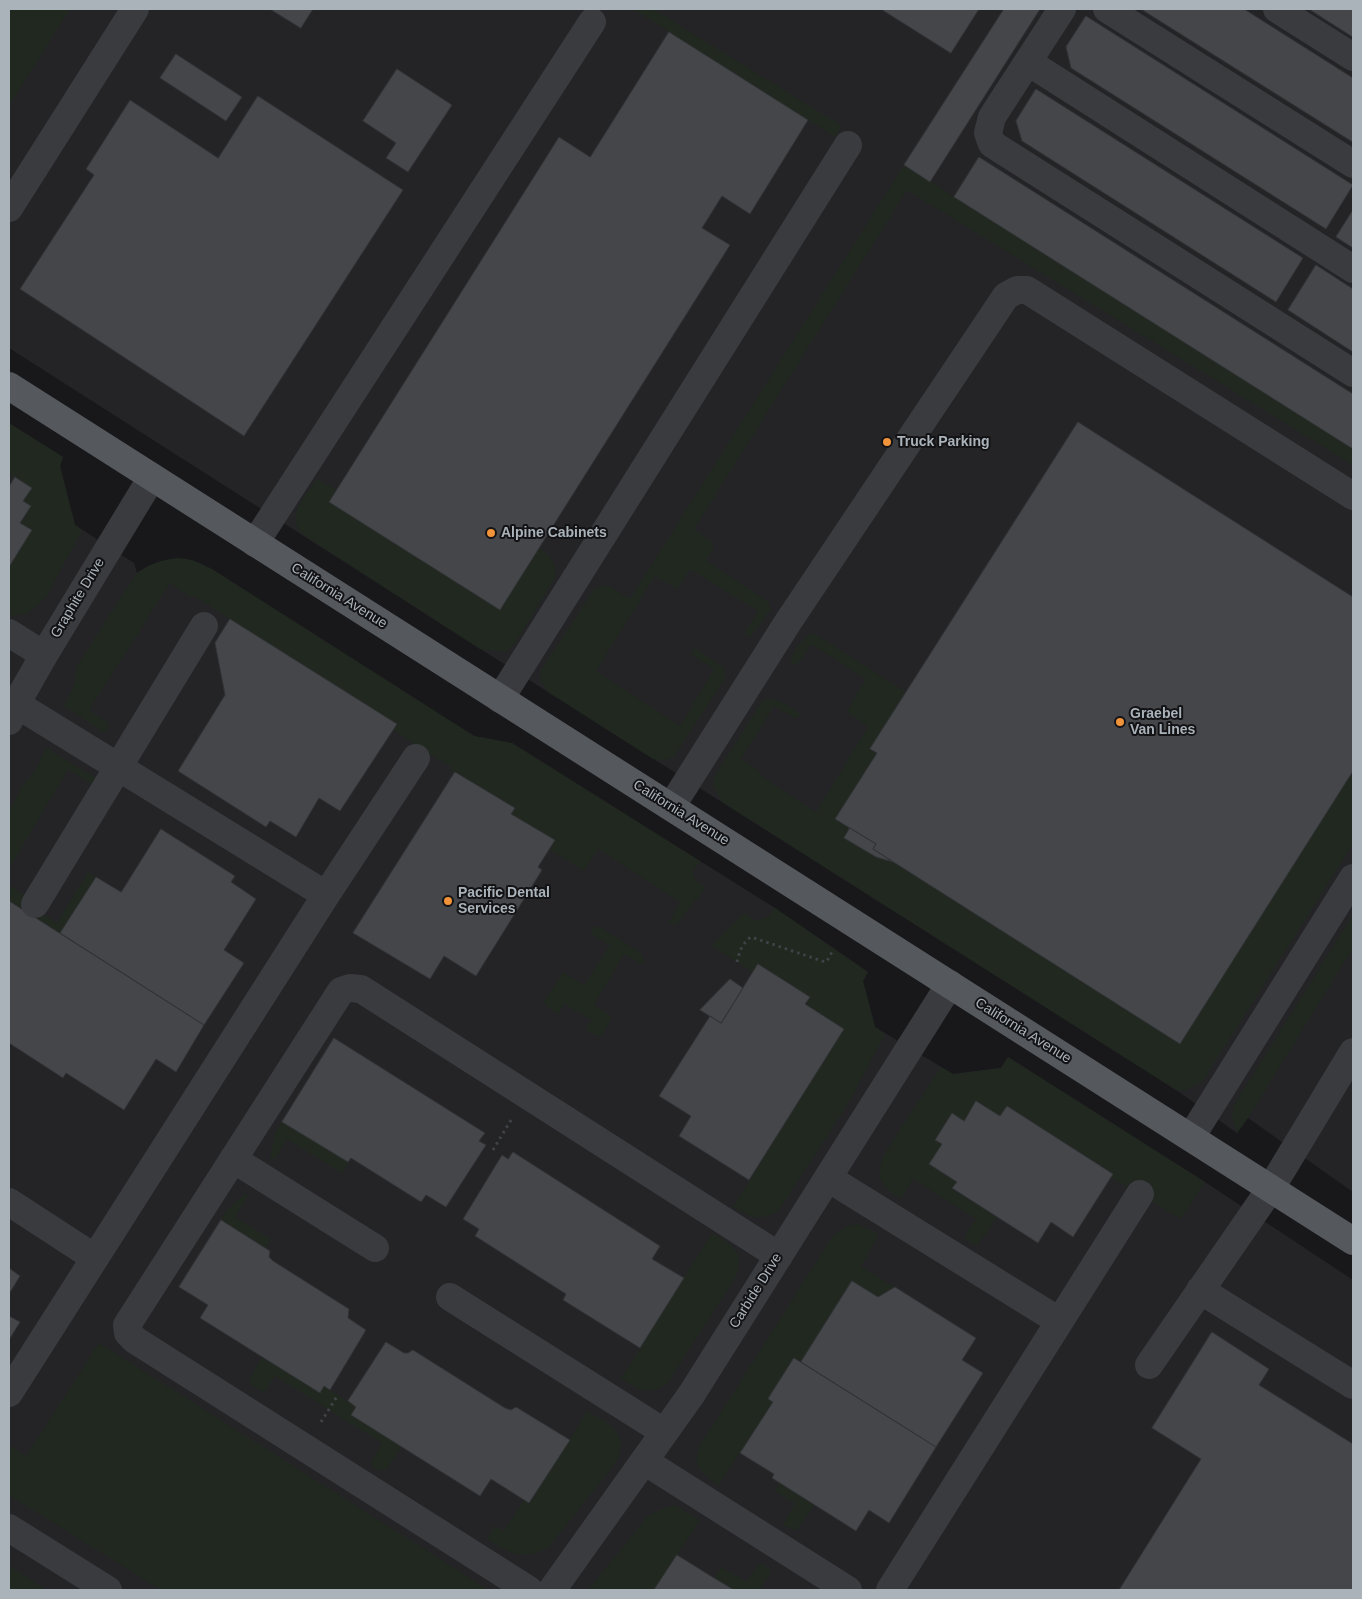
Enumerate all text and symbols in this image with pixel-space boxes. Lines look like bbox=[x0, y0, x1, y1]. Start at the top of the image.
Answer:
place label: Truck Parking bbox=[897, 434, 990, 450]
marker: Truck Parking bbox=[881, 436, 893, 448]
place label: Alpine Cabinets bbox=[501, 525, 607, 541]
marker: Alpine Cabinets bbox=[485, 527, 497, 539]
street label: Graphite Drive bbox=[48, 555, 108, 641]
street label: California Avenue bbox=[288, 560, 390, 632]
place label: Graebel Van Lines bbox=[1130, 706, 1195, 739]
marker: Graebel Van Lines bbox=[1114, 716, 1126, 728]
street label: California Avenue bbox=[630, 777, 732, 849]
place label: Pacific Dental Services bbox=[458, 885, 550, 918]
marker: Pacific Dental Services bbox=[442, 895, 454, 907]
street label: California Avenue bbox=[972, 995, 1074, 1067]
street label: Carbide Drive bbox=[726, 1250, 786, 1332]

